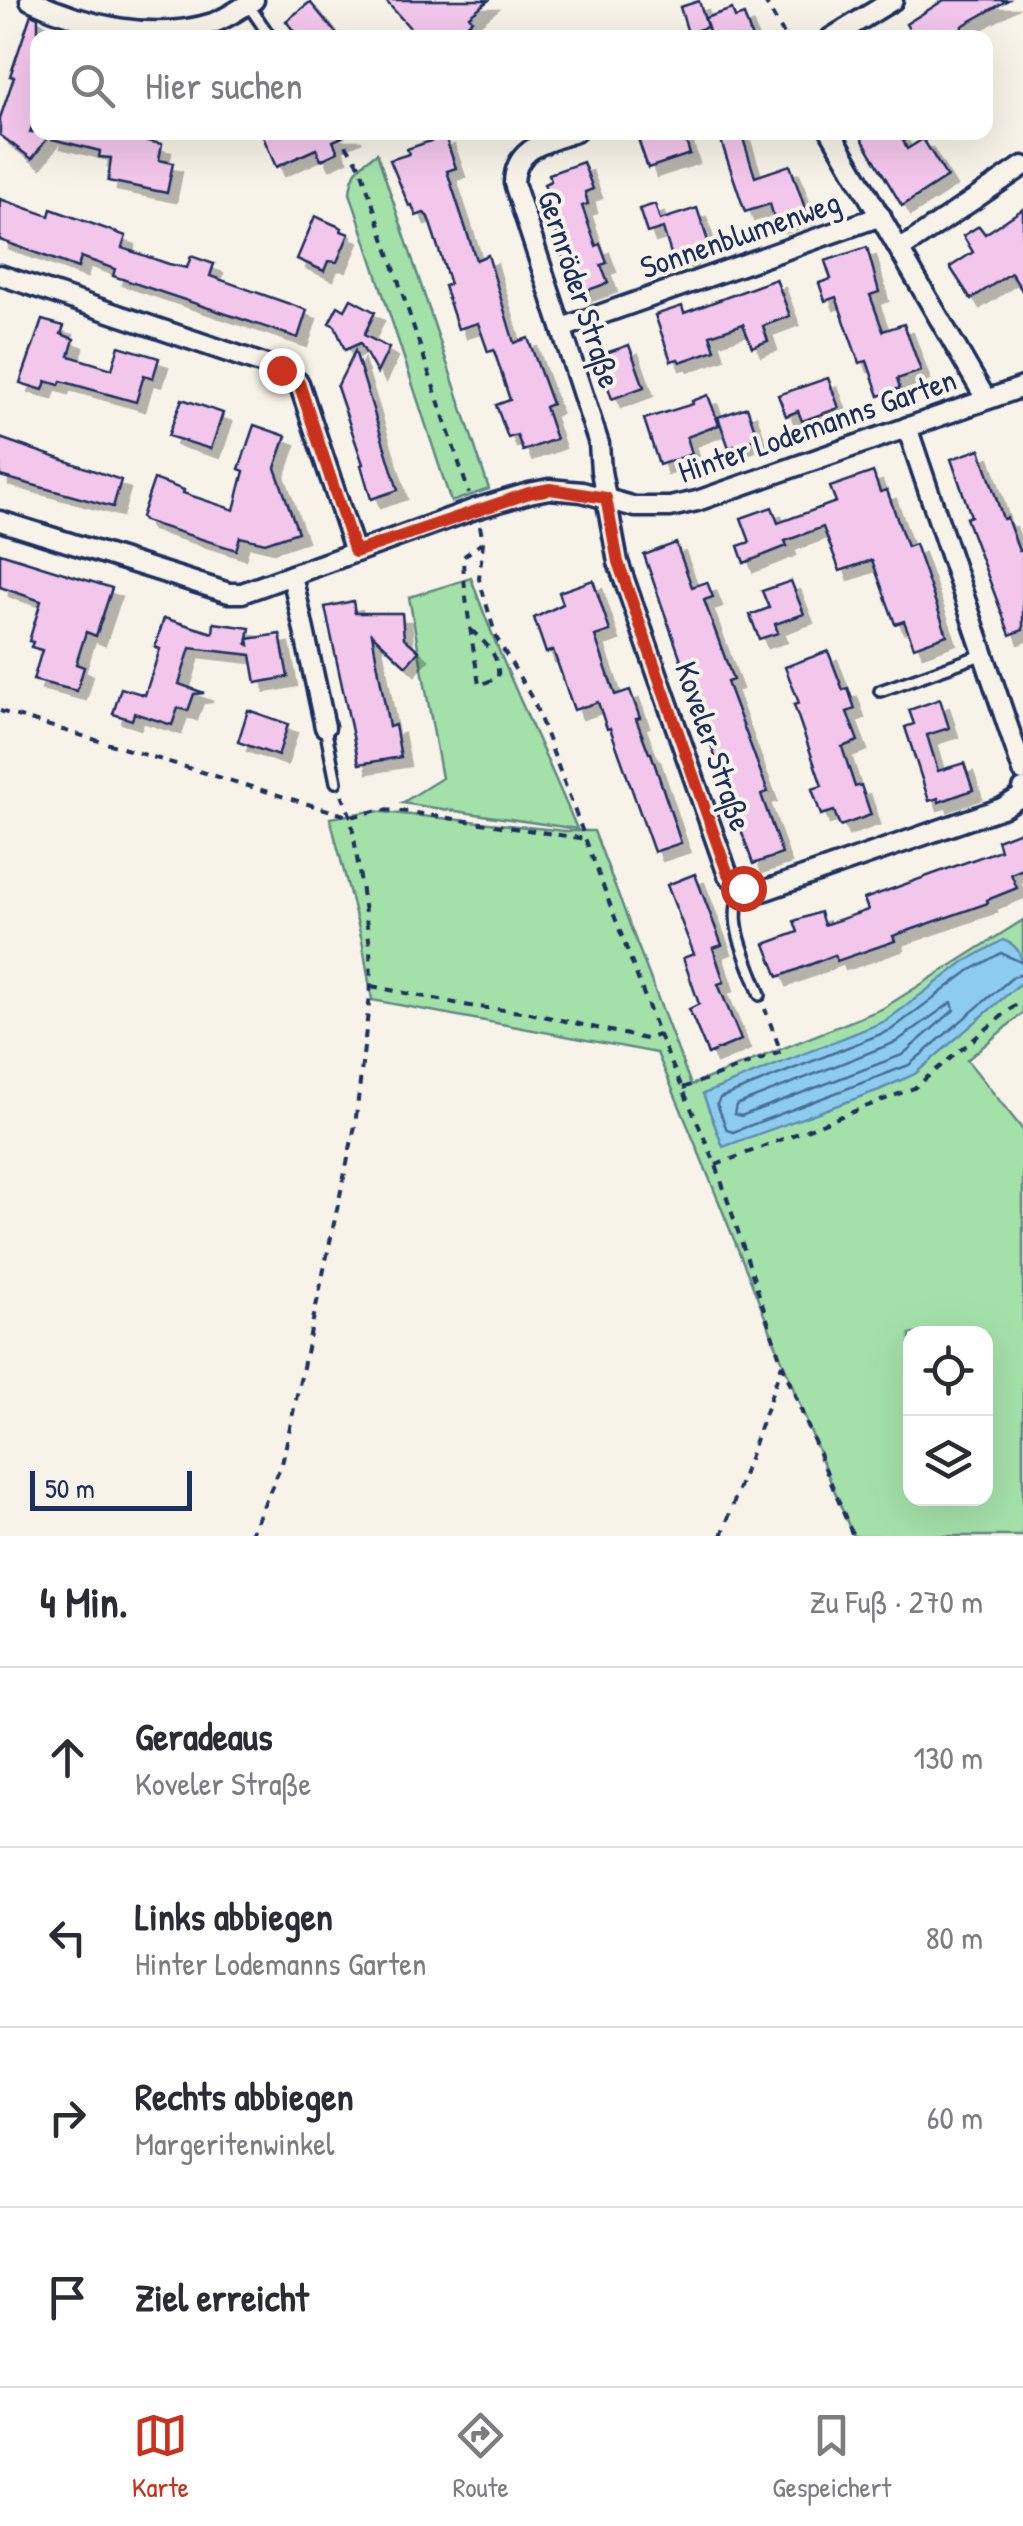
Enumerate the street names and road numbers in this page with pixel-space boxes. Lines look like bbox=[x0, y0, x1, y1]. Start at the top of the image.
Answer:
street label: Sonnenblumenweg bbox=[634, 180, 846, 288]
street label: Gernröder Straße bbox=[528, 185, 632, 393]
street label: Hinter Lodemanns Garten bbox=[672, 357, 962, 493]
street label: Koveler Straße bbox=[665, 656, 763, 837]

